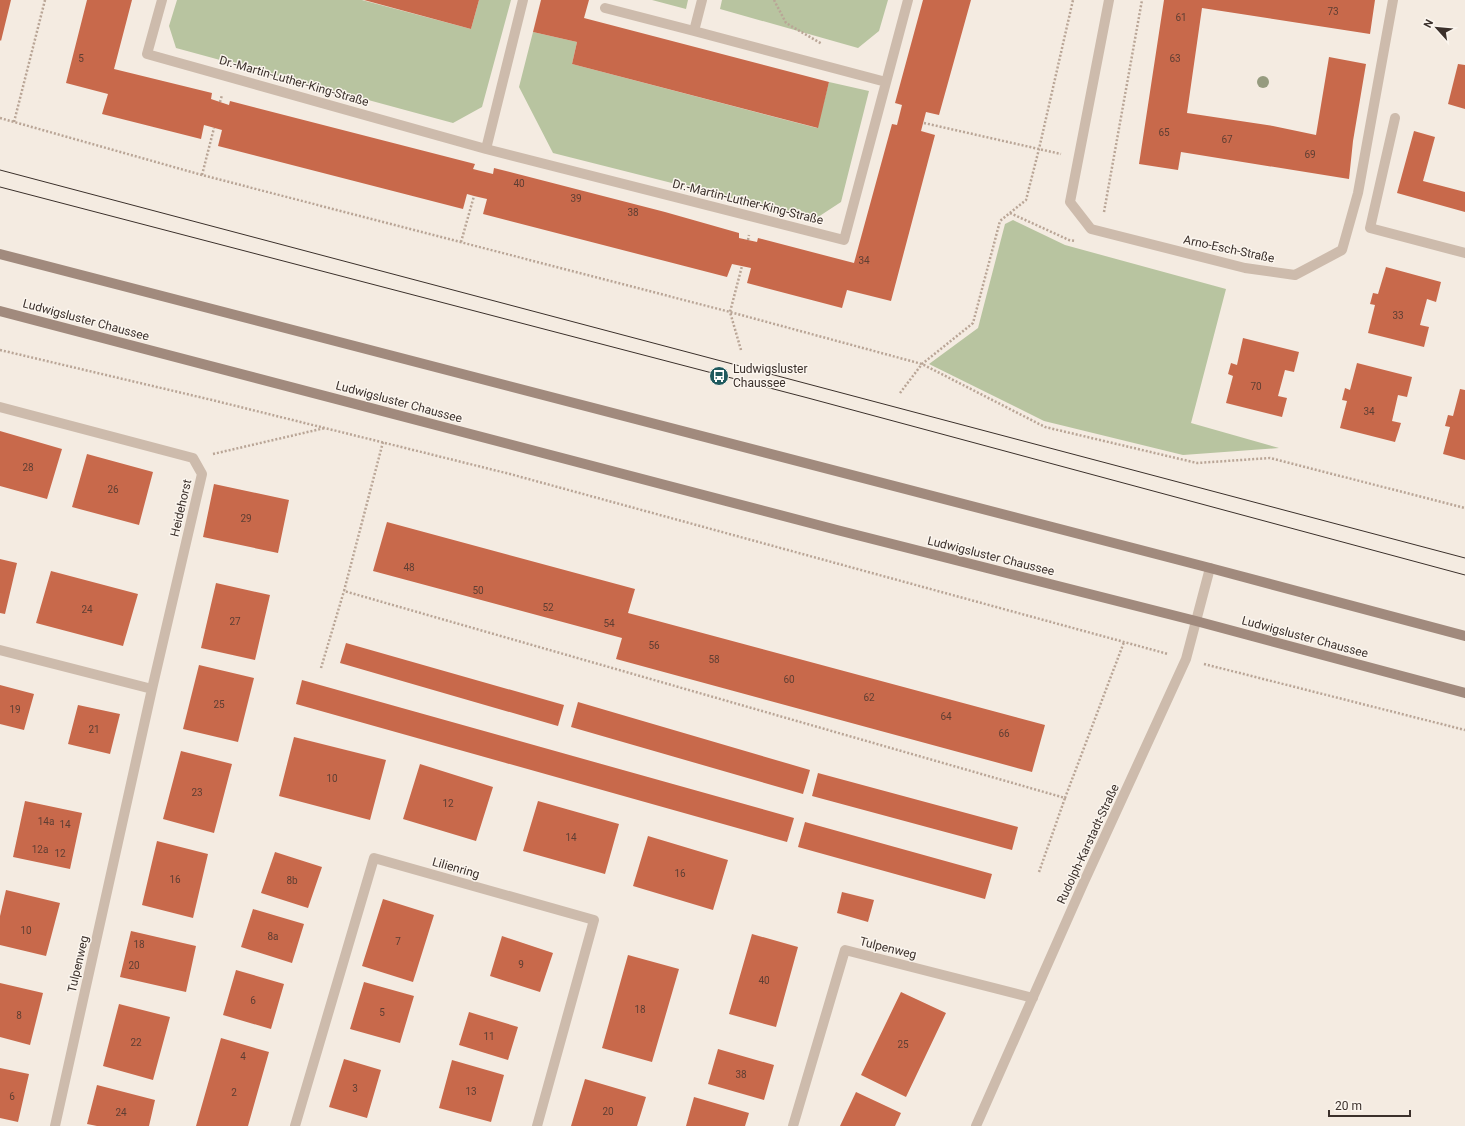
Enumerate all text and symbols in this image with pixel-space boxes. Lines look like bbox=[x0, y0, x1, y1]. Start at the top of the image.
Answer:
house number: 73 bbox=[1327, 6, 1339, 17]
north arrow bbox=[1417, 8, 1457, 48]
house number: 61 bbox=[1175, 12, 1187, 23]
text: N bbox=[1421, 17, 1436, 30]
house number: 5 bbox=[78, 53, 84, 64]
street label: Dr.-Martin-Luther-King-Straße bbox=[218, 53, 370, 109]
house number: 63 bbox=[1169, 53, 1181, 64]
house number: 65 bbox=[1158, 127, 1170, 138]
house number: 67 bbox=[1221, 134, 1233, 145]
house number: 69 bbox=[1304, 149, 1316, 160]
street label: Dr.-Martin-Luther-King-Straße bbox=[671, 176, 825, 228]
house number: 40 bbox=[513, 178, 525, 189]
house number: 39 bbox=[570, 193, 582, 204]
house number: 38 bbox=[627, 207, 639, 218]
street label: Arno-Esch-Straße bbox=[1182, 233, 1276, 265]
house number: 34 bbox=[858, 255, 870, 266]
street label: Ludwigsluster Chaussee bbox=[21, 296, 151, 344]
house number: 33 bbox=[1392, 310, 1404, 321]
place label: Ludwigsluster Chaussee bbox=[733, 362, 808, 390]
bus stop icon: Ludwigsluster Chaussee bbox=[708, 365, 730, 387]
street label: Ludwigsluster Chaussee bbox=[334, 378, 464, 426]
house number: 70 bbox=[1250, 381, 1262, 392]
house number: 34 bbox=[1363, 406, 1375, 417]
house number: 28 bbox=[22, 462, 34, 473]
street label: Heidehorst bbox=[168, 478, 194, 538]
house number: 26 bbox=[107, 484, 119, 495]
house number: 29 bbox=[240, 513, 252, 524]
street label: Ludwigsluster Chaussee bbox=[926, 533, 1056, 579]
house number: 48 bbox=[403, 562, 415, 573]
house number: 50 bbox=[472, 585, 484, 596]
house number: 52 bbox=[542, 602, 554, 613]
house number: 24 bbox=[81, 604, 93, 615]
street label: Ludwigsluster Chaussee bbox=[1240, 613, 1370, 661]
house number: 27 bbox=[229, 616, 241, 627]
house number: 54 bbox=[603, 618, 615, 629]
house number: 56 bbox=[648, 640, 660, 651]
house number: 58 bbox=[708, 654, 720, 665]
house number: 60 bbox=[783, 674, 795, 685]
house number: 62 bbox=[863, 692, 875, 703]
house number: 25 bbox=[213, 699, 225, 710]
house number: 19 bbox=[9, 704, 21, 715]
house number: 64 bbox=[940, 711, 952, 722]
house number: 21 bbox=[88, 724, 100, 735]
house number: 66 bbox=[998, 728, 1010, 739]
house number: 10 bbox=[326, 773, 338, 784]
street label: Rudolph-Karstadt-Straße bbox=[1054, 782, 1122, 906]
house number: 23 bbox=[191, 787, 203, 798]
house number: 12 bbox=[442, 798, 454, 809]
house number: 14a bbox=[38, 816, 54, 827]
house number: 14 bbox=[59, 819, 71, 830]
house number: 14 bbox=[565, 832, 577, 843]
house number: 12a bbox=[32, 844, 48, 855]
house number: 12 bbox=[54, 848, 66, 859]
street label: Lilienring bbox=[431, 855, 481, 881]
house number: 16 bbox=[674, 868, 686, 879]
house number: 16 bbox=[169, 874, 181, 885]
house number: 8b bbox=[286, 875, 298, 886]
house number: 10 bbox=[20, 925, 32, 936]
house number: 8a bbox=[267, 931, 279, 942]
street label: Tulpenweg bbox=[65, 934, 91, 994]
street label: Tulpenweg bbox=[858, 934, 918, 962]
house number: 7 bbox=[395, 936, 401, 947]
house number: 18 bbox=[133, 939, 145, 950]
house number: 9 bbox=[518, 959, 524, 970]
house number: 20 bbox=[128, 960, 140, 971]
house number: 40 bbox=[758, 975, 770, 986]
house number: 6 bbox=[250, 995, 256, 1006]
house number: 18 bbox=[634, 1004, 646, 1015]
house number: 5 bbox=[379, 1007, 385, 1018]
house number: 8 bbox=[16, 1010, 22, 1021]
house number: 11 bbox=[483, 1031, 495, 1042]
house number: 22 bbox=[130, 1037, 142, 1048]
house number: 25 bbox=[897, 1039, 909, 1050]
house number: 4 bbox=[240, 1051, 246, 1062]
house number: 38 bbox=[735, 1069, 747, 1080]
house number: 3 bbox=[352, 1083, 358, 1094]
house number: 13 bbox=[465, 1086, 477, 1097]
house number: 2 bbox=[231, 1087, 237, 1098]
house number: 6 bbox=[9, 1091, 15, 1102]
scale bar bbox=[1329, 1092, 1410, 1118]
text: 20 m bbox=[1335, 1099, 1362, 1113]
house number: 20 bbox=[602, 1106, 614, 1117]
house number: 24 bbox=[115, 1107, 127, 1118]

